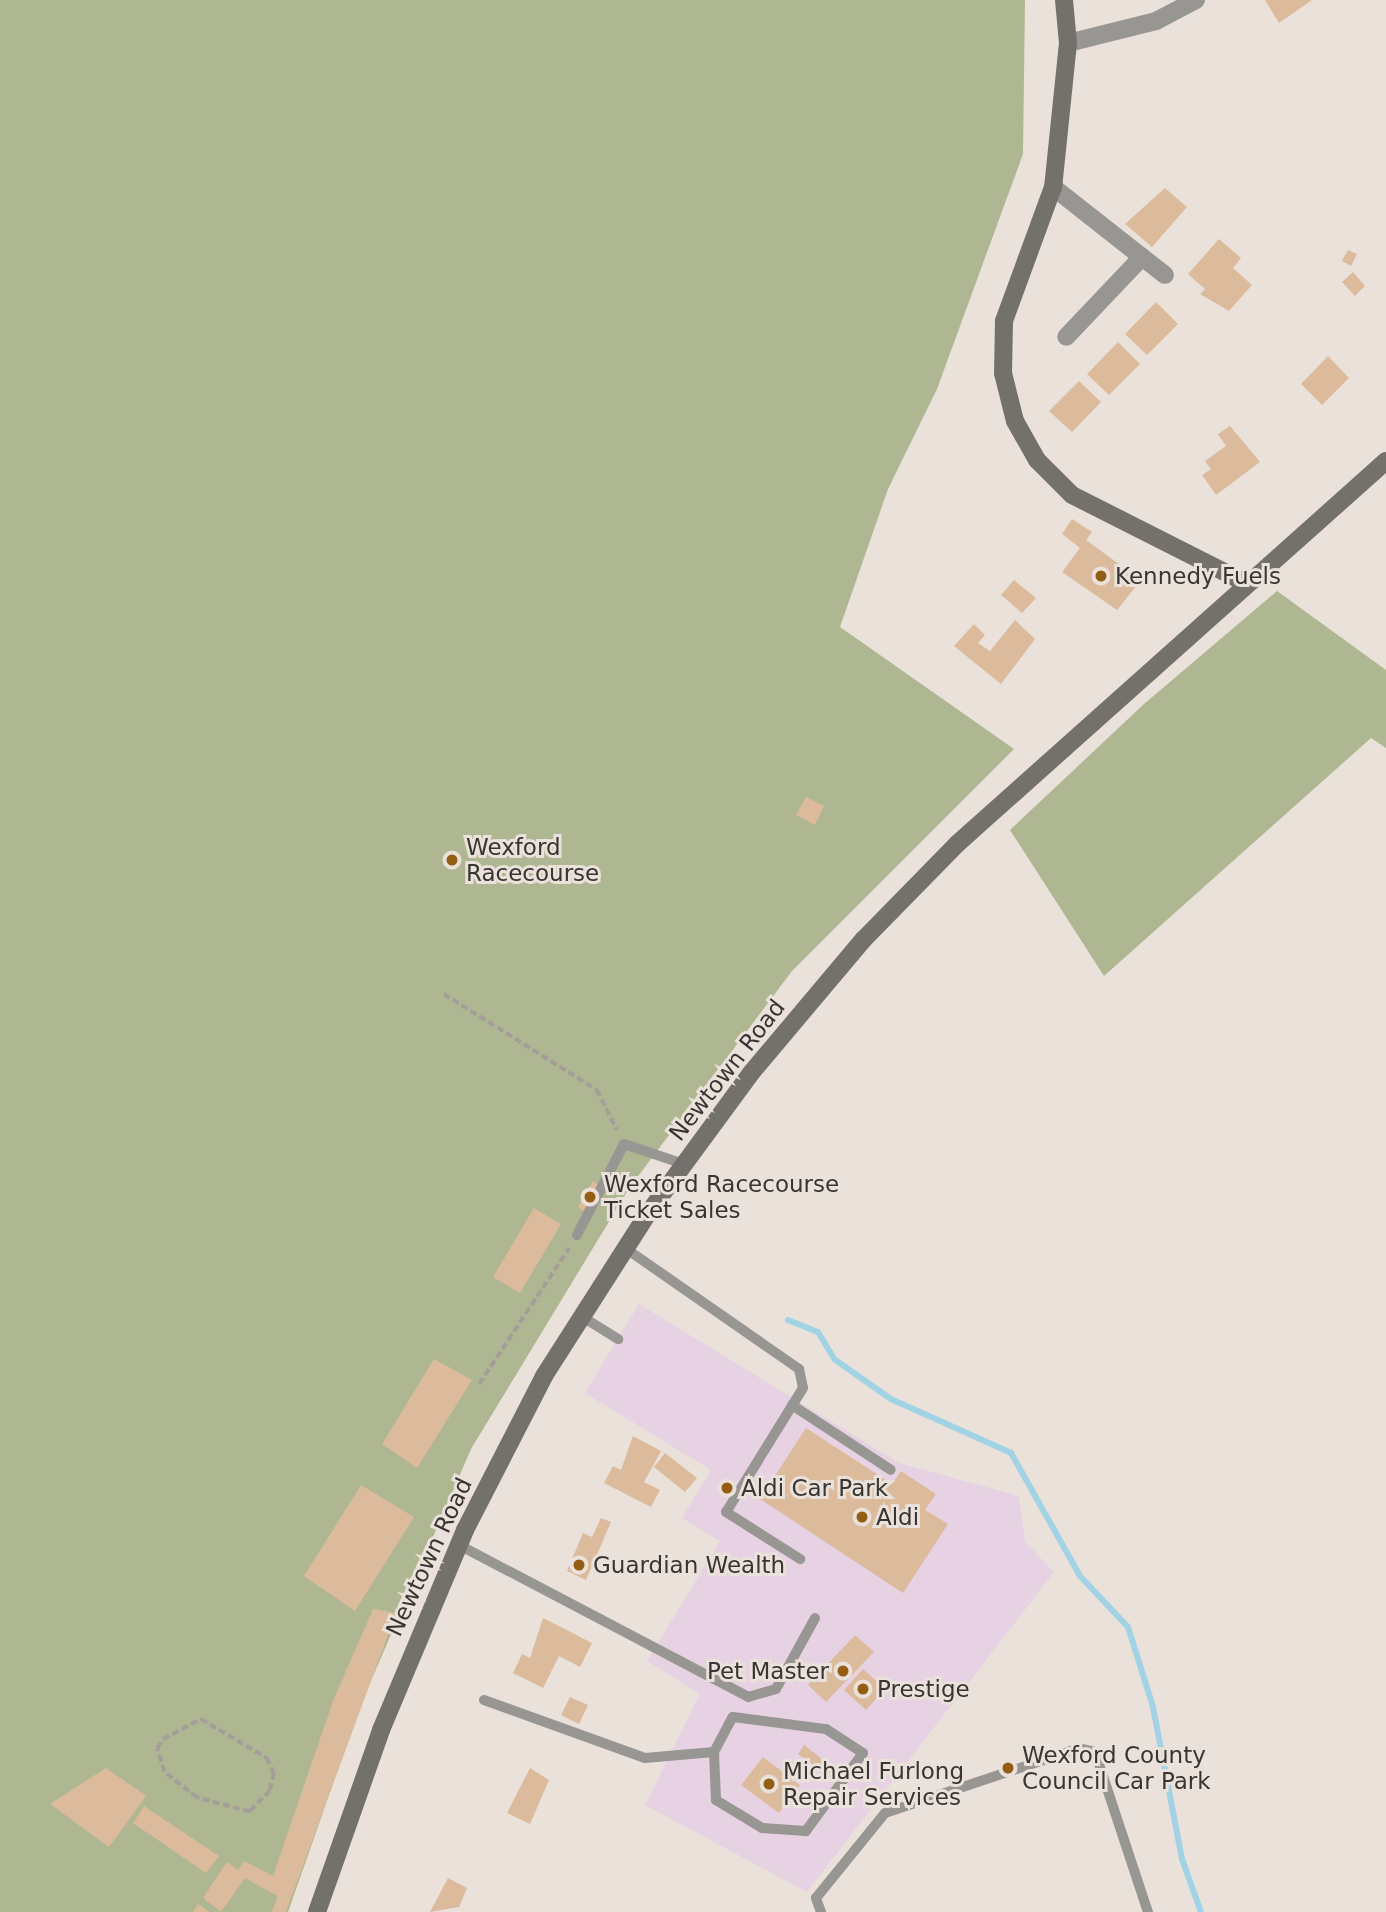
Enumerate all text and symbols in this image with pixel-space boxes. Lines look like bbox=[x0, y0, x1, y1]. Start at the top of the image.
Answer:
place label: Kennedy Fuels bbox=[1115, 562, 1281, 590]
marker: Kennedy Fuels bbox=[1093, 568, 1109, 584]
place label: Wexford Racecourse bbox=[466, 833, 599, 887]
marker: Wexford Racecourse bbox=[444, 852, 460, 868]
street label: Newtown Road bbox=[663, 994, 791, 1146]
place label: Wexford Racecourse Ticket Sales bbox=[604, 1170, 839, 1224]
marker: Wexford Racecourse Ticket Sales bbox=[582, 1189, 598, 1205]
street label: Newtown Road bbox=[380, 1473, 478, 1641]
place label: Aldi Car Park bbox=[741, 1474, 888, 1502]
marker: Aldi Car Park bbox=[719, 1480, 735, 1496]
place label: Aldi bbox=[876, 1503, 919, 1531]
marker: Aldi bbox=[854, 1509, 870, 1525]
place label: Guardian Wealth bbox=[593, 1551, 785, 1579]
marker: Guardian Wealth bbox=[571, 1557, 587, 1573]
place label: Pet Master bbox=[707, 1657, 829, 1685]
marker: Pet Master bbox=[835, 1663, 851, 1679]
place label: Prestige bbox=[877, 1675, 970, 1703]
marker: Prestige bbox=[855, 1681, 871, 1697]
place label: Wexford County Council Car Park bbox=[1022, 1741, 1211, 1795]
place label: Michael Furlong Repair Services bbox=[783, 1757, 964, 1811]
marker: Wexford County Council Car Park bbox=[1000, 1760, 1016, 1776]
marker: Michael Furlong Repair Services bbox=[761, 1776, 777, 1792]

